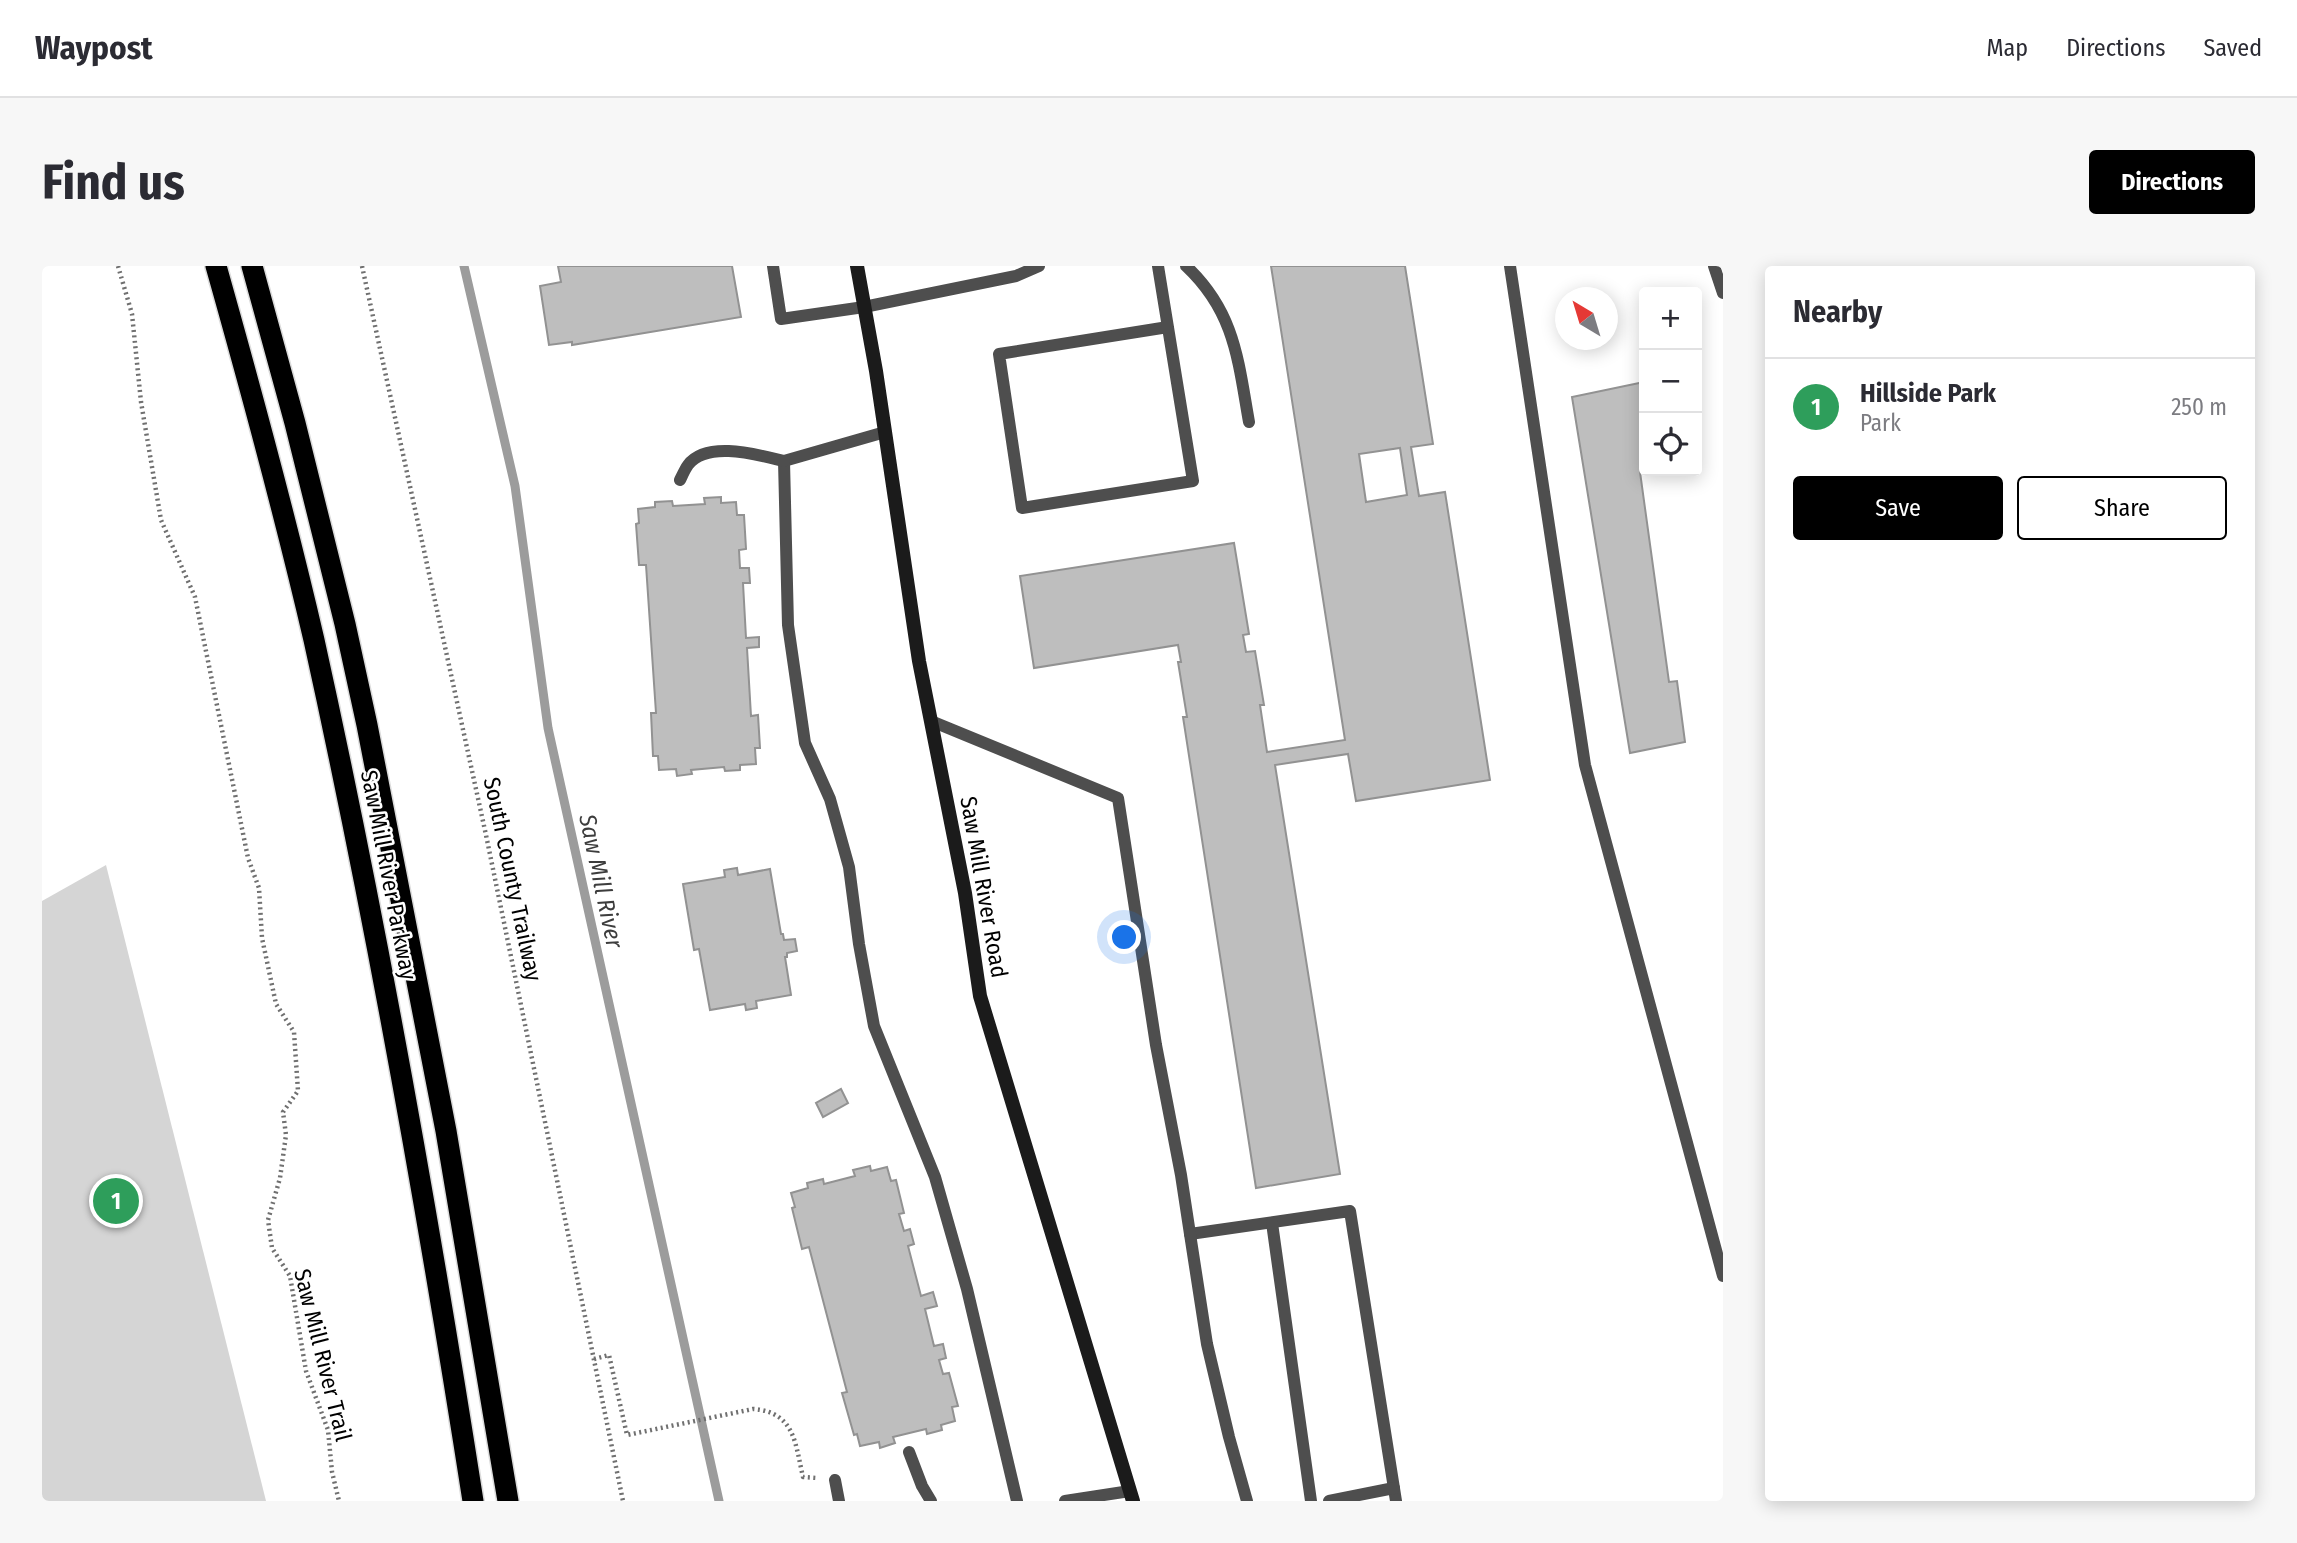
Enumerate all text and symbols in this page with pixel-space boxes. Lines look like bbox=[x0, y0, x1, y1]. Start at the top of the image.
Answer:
text: Waypost bbox=[35, 28, 153, 68]
text: Map bbox=[1987, 34, 2028, 62]
text: Directions bbox=[2066, 34, 2165, 62]
text: Saved bbox=[2203, 34, 2262, 62]
button: Directions bbox=[2089, 150, 2255, 214]
text: Find us bbox=[42, 153, 185, 212]
north arrow bbox=[1555, 287, 1618, 350]
map controls bbox=[1639, 287, 1702, 476]
button: + bbox=[1639, 287, 1702, 350]
text: Nearby bbox=[1793, 294, 1882, 330]
button: − bbox=[1639, 350, 1702, 413]
text: Hillside Park bbox=[1860, 378, 1996, 409]
text: 1 bbox=[1811, 393, 1821, 421]
text: 250 m bbox=[2171, 393, 2227, 421]
text: Park bbox=[1860, 409, 1901, 437]
button: locate bbox=[1639, 413, 1702, 476]
button: Save bbox=[1793, 476, 2003, 540]
button: Share bbox=[2017, 476, 2227, 540]
street label: Saw Mill River Parkway bbox=[355, 768, 423, 983]
street label: South County Trailway bbox=[478, 775, 548, 984]
street label: Saw Mill River Road bbox=[954, 794, 1014, 980]
water label: Saw Mill River bbox=[573, 811, 629, 951]
your location bbox=[1107, 920, 1141, 954]
pin: 1 bbox=[93, 1175, 139, 1227]
street label: Saw Mill River Trail bbox=[288, 1266, 358, 1444]

